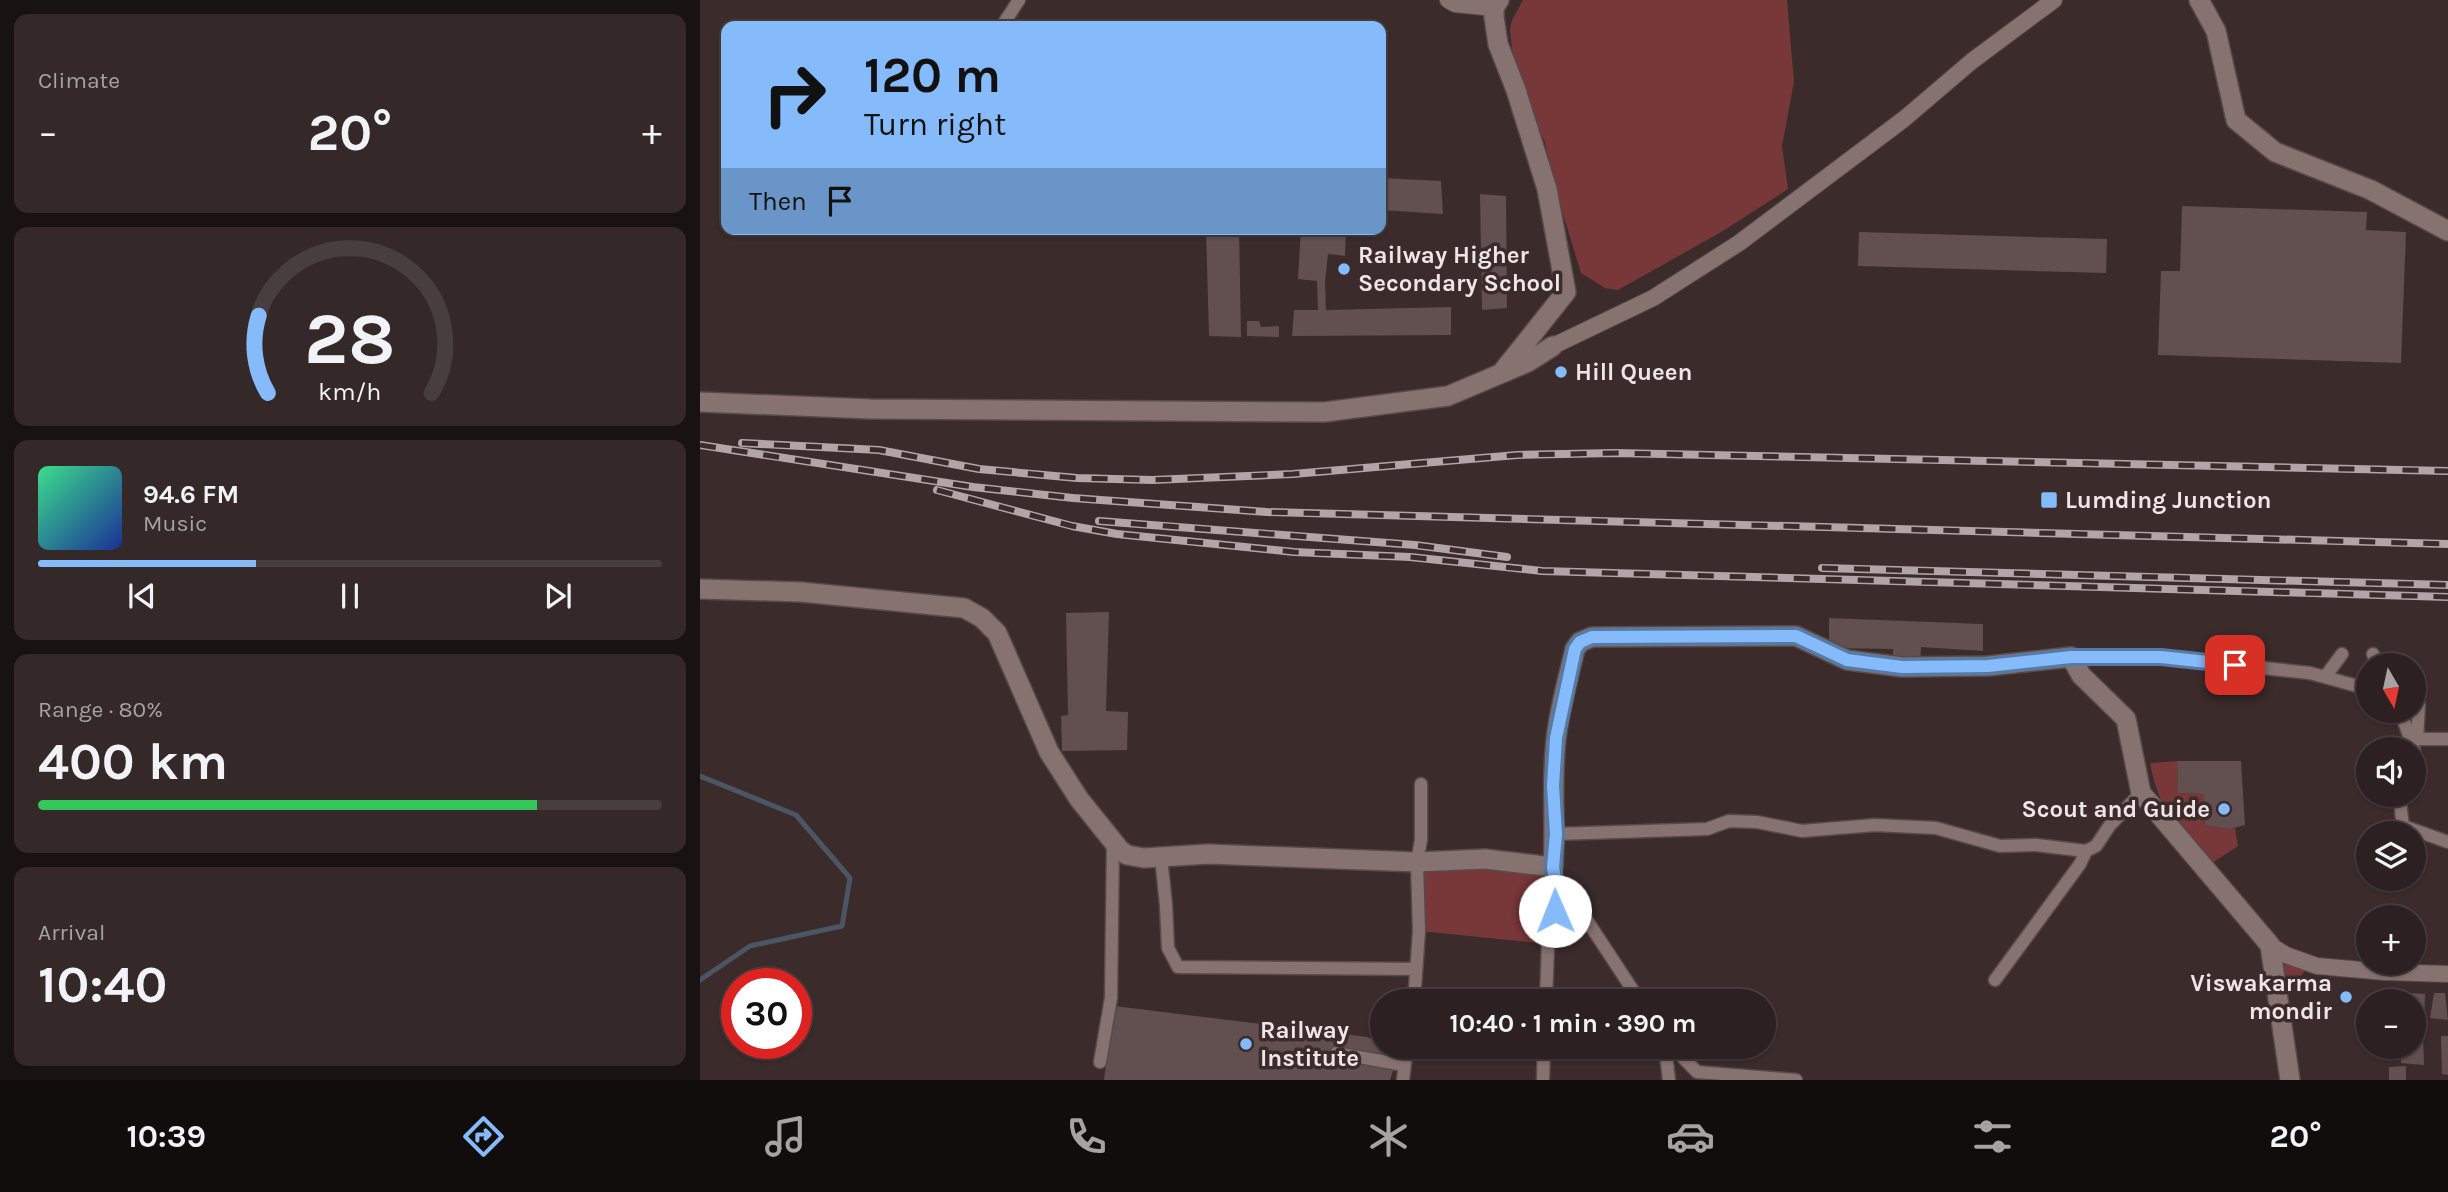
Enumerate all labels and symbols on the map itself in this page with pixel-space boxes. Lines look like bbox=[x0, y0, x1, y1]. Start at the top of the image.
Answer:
place label: Railway Higher Secondary School bbox=[1358, 241, 1561, 297]
marker: Railway Higher Secondary School bbox=[1336, 261, 1352, 277]
place label: Hill Queen bbox=[1575, 358, 1692, 386]
marker: Hill Queen bbox=[1553, 364, 1569, 380]
place label: Lumding Junction bbox=[2065, 486, 2272, 514]
marker: Lumding Junction bbox=[2039, 490, 2059, 510]
pin bbox=[2205, 635, 2265, 695]
north arrow bbox=[2356, 653, 2426, 723]
place label: Scout and Guide bbox=[2021, 795, 2210, 823]
marker: Scout and Guide bbox=[2216, 801, 2232, 817]
position arrow bbox=[1518, 874, 1592, 948]
speed limit sign: 30 bbox=[721, 968, 812, 1059]
place label: Viswakarma mondir bbox=[2190, 969, 2333, 1025]
marker: Viswakarma mondir bbox=[2338, 989, 2354, 1005]
place label: Railway Institute bbox=[1260, 1016, 1359, 1072]
marker: Railway Institute bbox=[1238, 1036, 1254, 1052]

